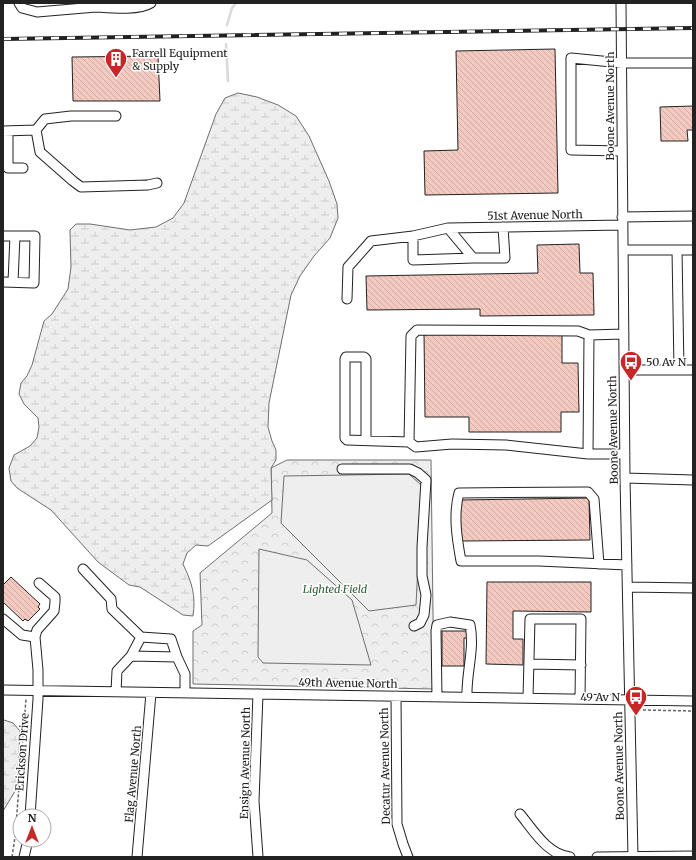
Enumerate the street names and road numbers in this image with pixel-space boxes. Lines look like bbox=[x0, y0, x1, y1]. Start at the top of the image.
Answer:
street label: Boone Avenue North bbox=[603, 51, 617, 160]
street label: 51st Avenue North bbox=[487, 207, 584, 223]
street label: Boone Avenue North bbox=[605, 375, 621, 485]
street label: 49th Avenue North bbox=[298, 675, 398, 691]
street label: Ensign Avenue North bbox=[237, 706, 253, 819]
street label: Decatur Avenue North bbox=[377, 707, 393, 825]
street label: Boone Avenue North bbox=[611, 711, 627, 821]
street label: Erickson Drive bbox=[12, 712, 32, 791]
street label: Flag Avenue North bbox=[122, 724, 144, 823]

